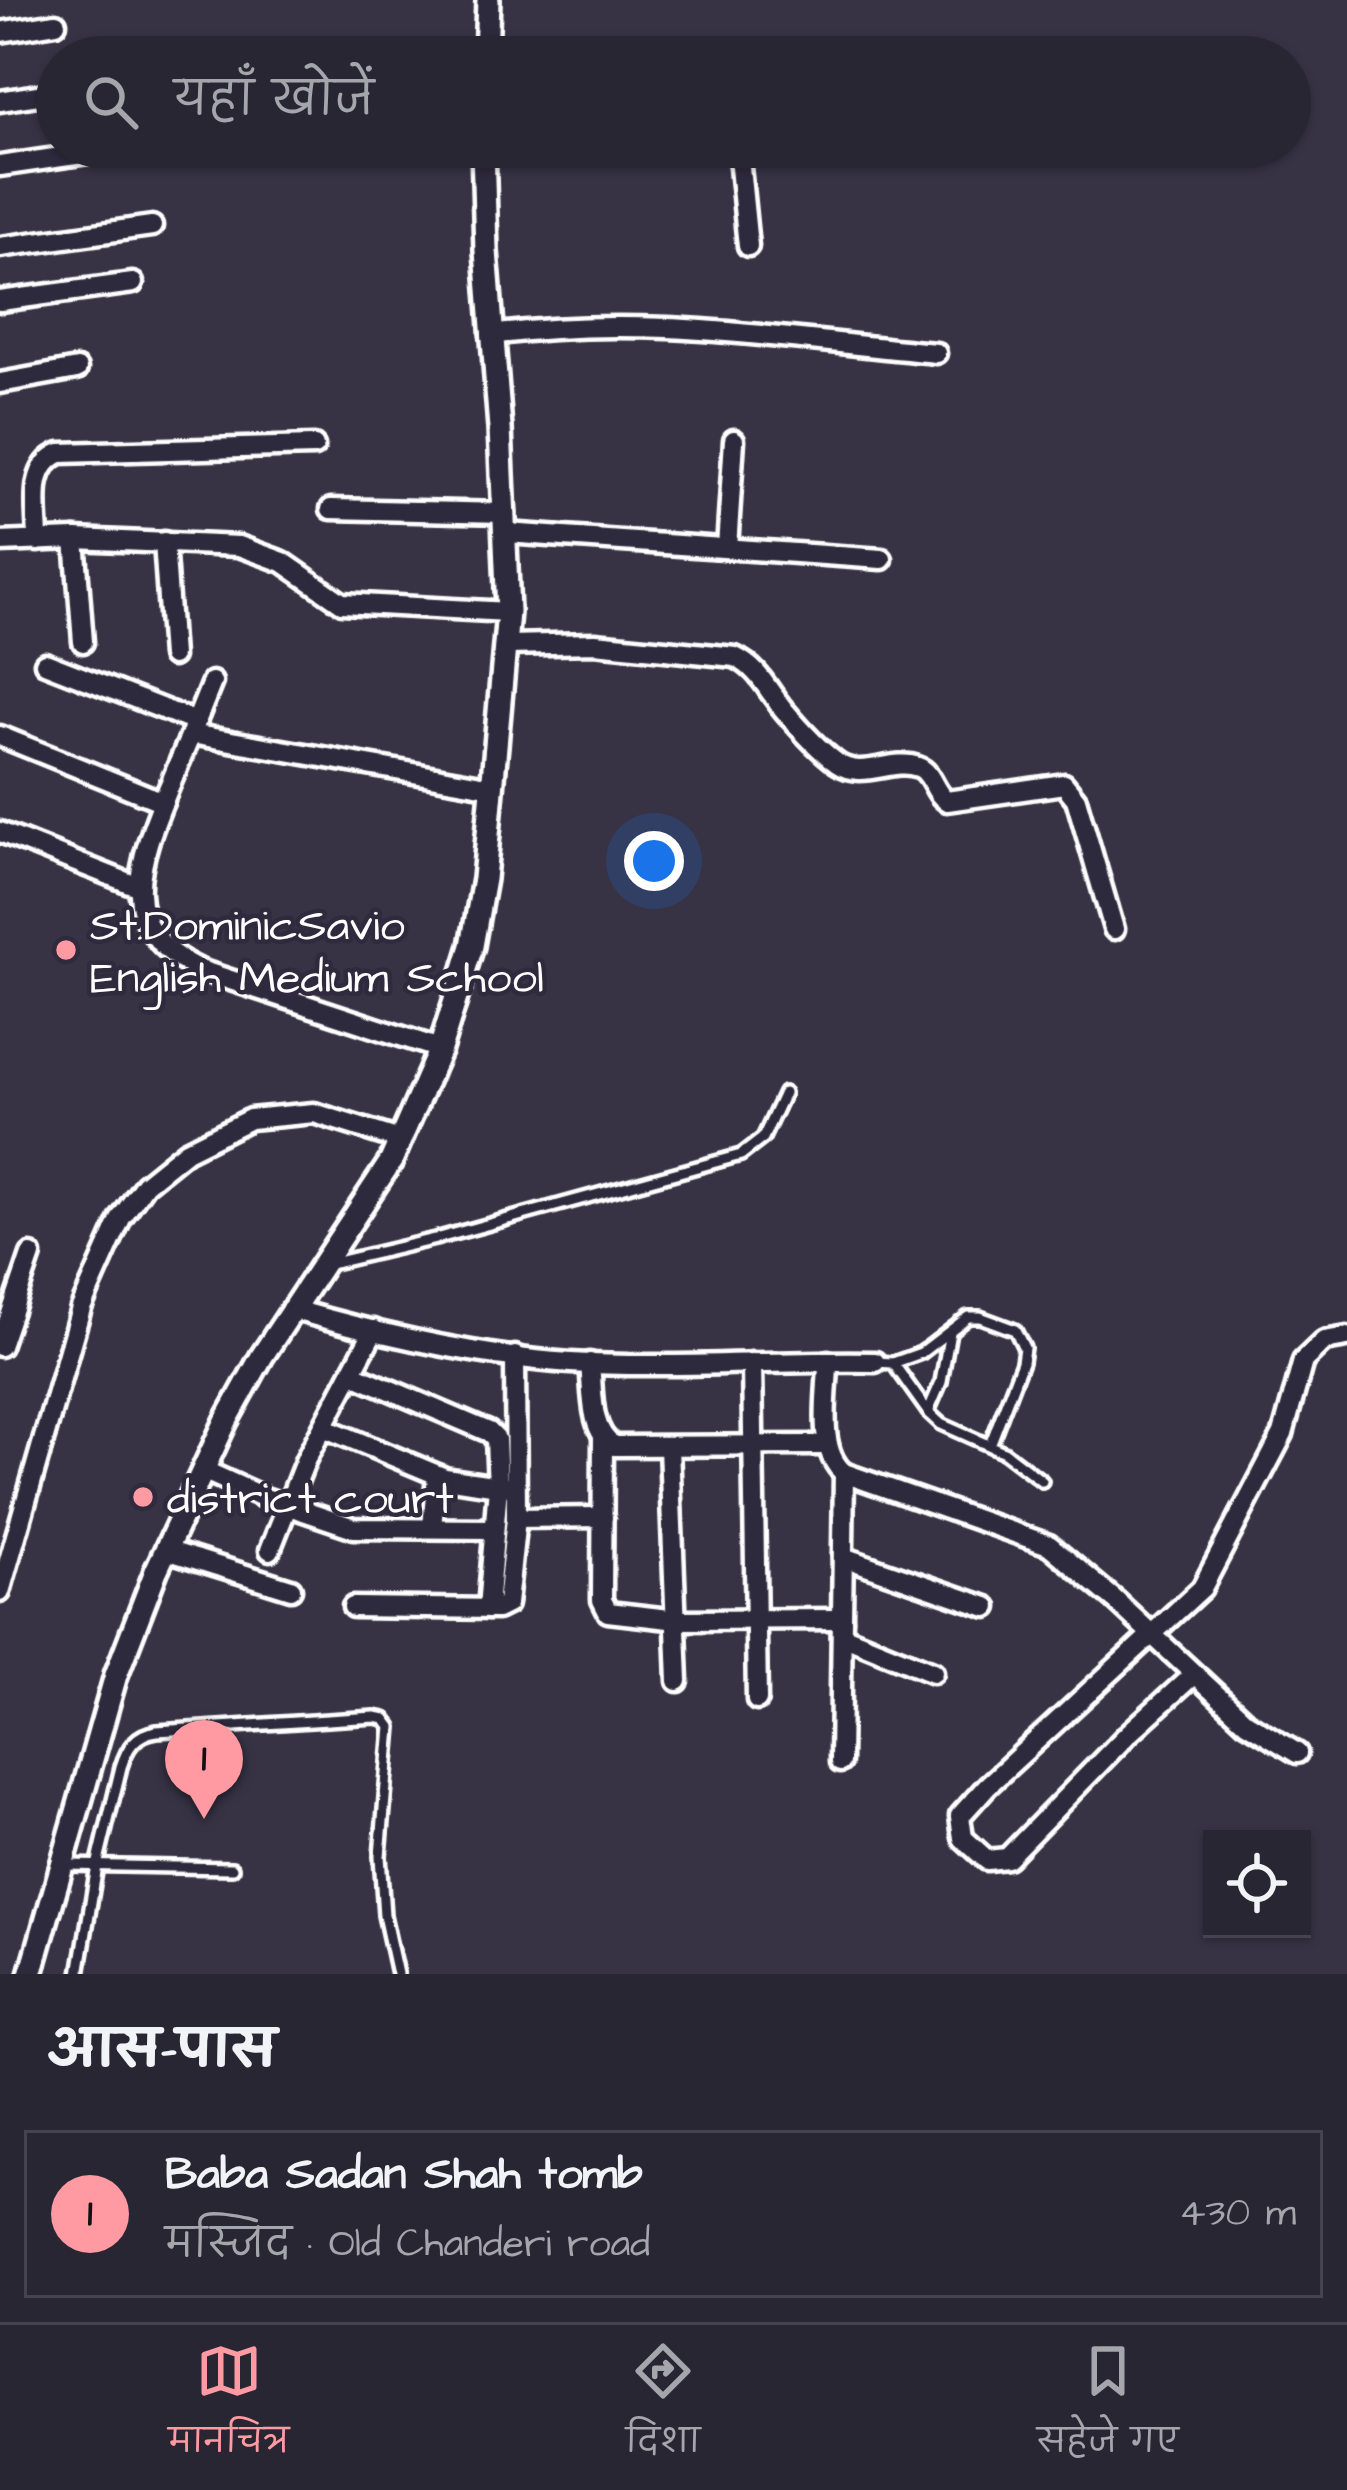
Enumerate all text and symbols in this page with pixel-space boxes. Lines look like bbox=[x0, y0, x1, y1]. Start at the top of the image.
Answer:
search box bbox=[36, 36, 1311, 168]
icon: search bbox=[78, 69, 144, 135]
text: यहाँ खोजें bbox=[174, 70, 374, 132]
your location bbox=[624, 831, 684, 891]
place label: St.DominicSavio English Medium School bbox=[90, 896, 544, 1010]
marker: St.DominicSavio English Medium School bbox=[53, 937, 79, 963]
place label: district court bbox=[167, 1469, 454, 1531]
marker: district court bbox=[130, 1484, 156, 1510]
pin: 1 bbox=[165, 1720, 243, 1819]
map controls bbox=[1203, 1830, 1311, 1938]
button: locate bbox=[1203, 1830, 1311, 1938]
text: आस-पास bbox=[48, 2016, 276, 2087]
text: Baba Sadan Shah tomb bbox=[165, 2144, 643, 2206]
text: 1 bbox=[88, 2187, 93, 2241]
text: 430 m bbox=[1179, 2187, 1296, 2241]
text: मस्जिद · Old Chanderi road bbox=[165, 2218, 650, 2272]
tab: मानचित्र bbox=[168, 2338, 289, 2477]
tab: दिशा bbox=[626, 2338, 701, 2477]
tab: सहेजे गए bbox=[1037, 2338, 1179, 2477]

